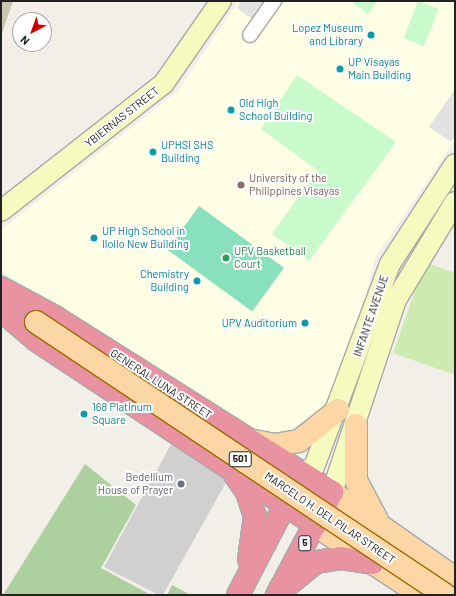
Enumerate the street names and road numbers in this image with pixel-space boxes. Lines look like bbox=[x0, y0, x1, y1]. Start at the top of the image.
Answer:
street label: YBIERNAS STREET bbox=[82, 84, 162, 150]
street label: INFANTE AVENUE bbox=[351, 273, 391, 359]
street label: GENERAL LUNA STREET bbox=[108, 346, 214, 422]
road number: 501 bbox=[228, 451, 252, 467]
street label: MARCELO H. DEL PILAR STREET bbox=[262, 469, 398, 567]
road number: 5 bbox=[298, 535, 312, 551]

